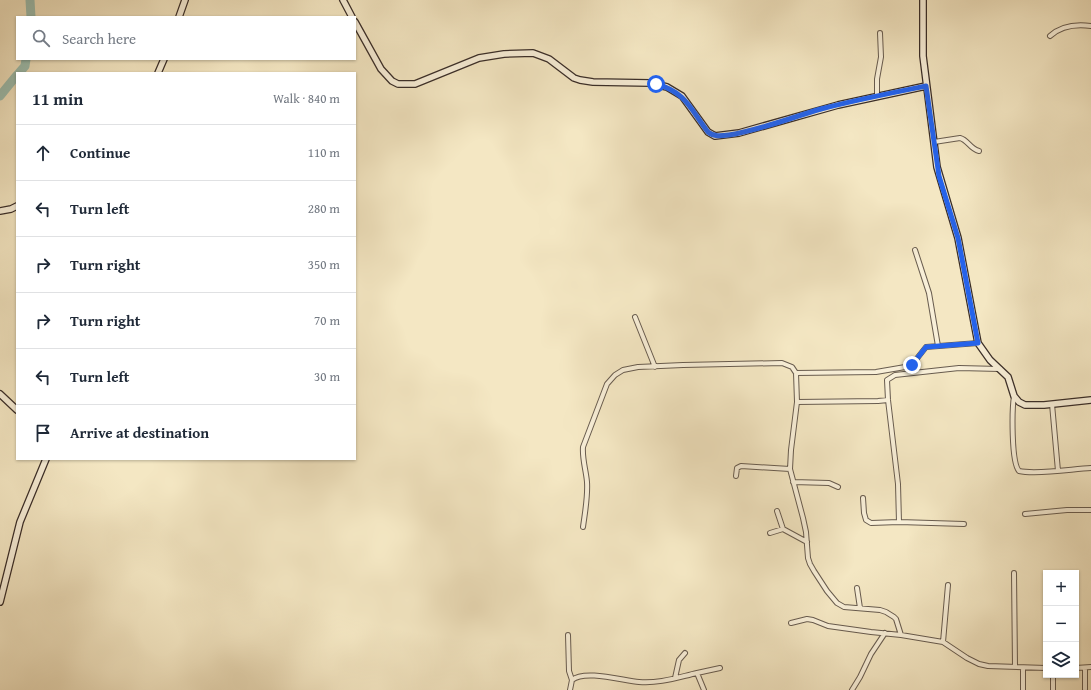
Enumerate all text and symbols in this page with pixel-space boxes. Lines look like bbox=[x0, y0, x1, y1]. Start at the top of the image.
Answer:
search box bbox=[16, 16, 356, 60]
icon: search bbox=[30, 27, 52, 49]
text: Search here bbox=[62, 28, 136, 49]
route start bbox=[647, 75, 665, 93]
text: 11 min bbox=[32, 86, 83, 111]
text: Walk · 840 m bbox=[273, 89, 340, 108]
icon: ahead bbox=[32, 142, 54, 164]
text: Continue bbox=[70, 142, 131, 163]
text: 110 m bbox=[308, 143, 340, 162]
icon: left bbox=[32, 198, 54, 220]
text: Turn left bbox=[70, 198, 129, 219]
text: 280 m bbox=[308, 199, 340, 218]
icon: right bbox=[32, 254, 54, 276]
text: Turn right bbox=[70, 254, 141, 275]
text: 350 m bbox=[308, 255, 340, 274]
icon: right bbox=[32, 310, 54, 332]
text: Turn right bbox=[70, 310, 141, 331]
text: 70 m bbox=[314, 311, 340, 330]
route end bbox=[903, 356, 921, 374]
icon: left bbox=[32, 366, 54, 388]
text: Turn left bbox=[70, 366, 129, 387]
text: 30 m bbox=[314, 367, 340, 386]
icon: arrive bbox=[32, 422, 54, 444]
text: Arrive at destination bbox=[70, 422, 209, 443]
map controls bbox=[1043, 570, 1079, 678]
button: + bbox=[1043, 570, 1079, 606]
button: − bbox=[1043, 606, 1079, 642]
button: layers bbox=[1043, 642, 1079, 678]

